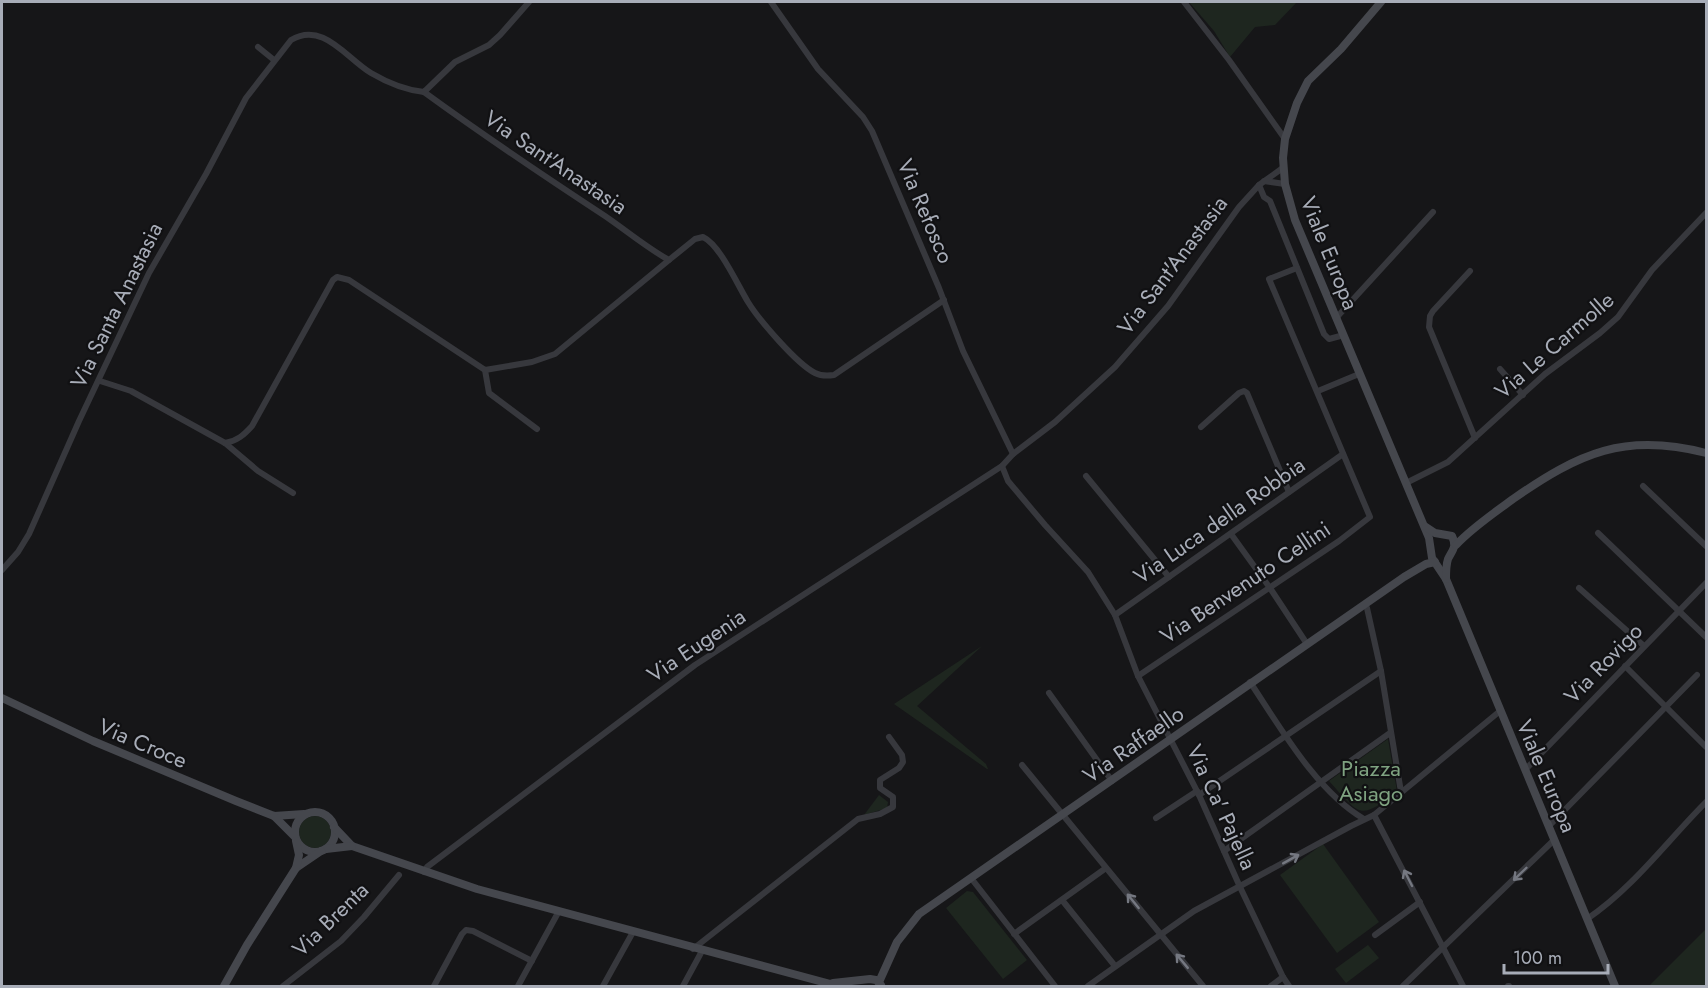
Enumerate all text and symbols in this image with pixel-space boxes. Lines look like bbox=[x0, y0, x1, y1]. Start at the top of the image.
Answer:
street label: Via Sant'Anastasia bbox=[478, 102, 634, 222]
street label: Via Refosco bbox=[890, 154, 962, 268]
street label: Via Sant'Anastasia bbox=[1109, 189, 1235, 341]
street label: Viale Europa bbox=[1293, 191, 1367, 315]
street label: Via Santa Anastasia bbox=[62, 217, 170, 393]
street label: Via Le Carmolle bbox=[1487, 284, 1621, 406]
street label: Via Luca della Robbia bbox=[1127, 449, 1311, 591]
street label: Via Benvenuto Cellini bbox=[1153, 513, 1337, 651]
street label: Via Eugenia bbox=[640, 600, 752, 690]
street label: Via Rovigo bbox=[1556, 615, 1650, 711]
street label: Via Raffaello bbox=[1076, 697, 1190, 791]
street label: Via Croce bbox=[94, 710, 192, 776]
street label: Viale Europa bbox=[1509, 715, 1585, 837]
street label: Via Ca' Pajella bbox=[1179, 739, 1265, 875]
park label: Piazza Asiago bbox=[1339, 752, 1403, 809]
one-way arrow bbox=[1282, 853, 1299, 865]
one-way arrow bbox=[1513, 866, 1528, 881]
one-way arrow bbox=[1401, 870, 1413, 888]
street label: Via Brenta bbox=[284, 874, 376, 964]
one-way arrow bbox=[1127, 894, 1140, 910]
scale bar bbox=[1504, 937, 1608, 975]
text: 100 m bbox=[1513, 945, 1562, 971]
one-way arrow bbox=[1175, 953, 1188, 969]

